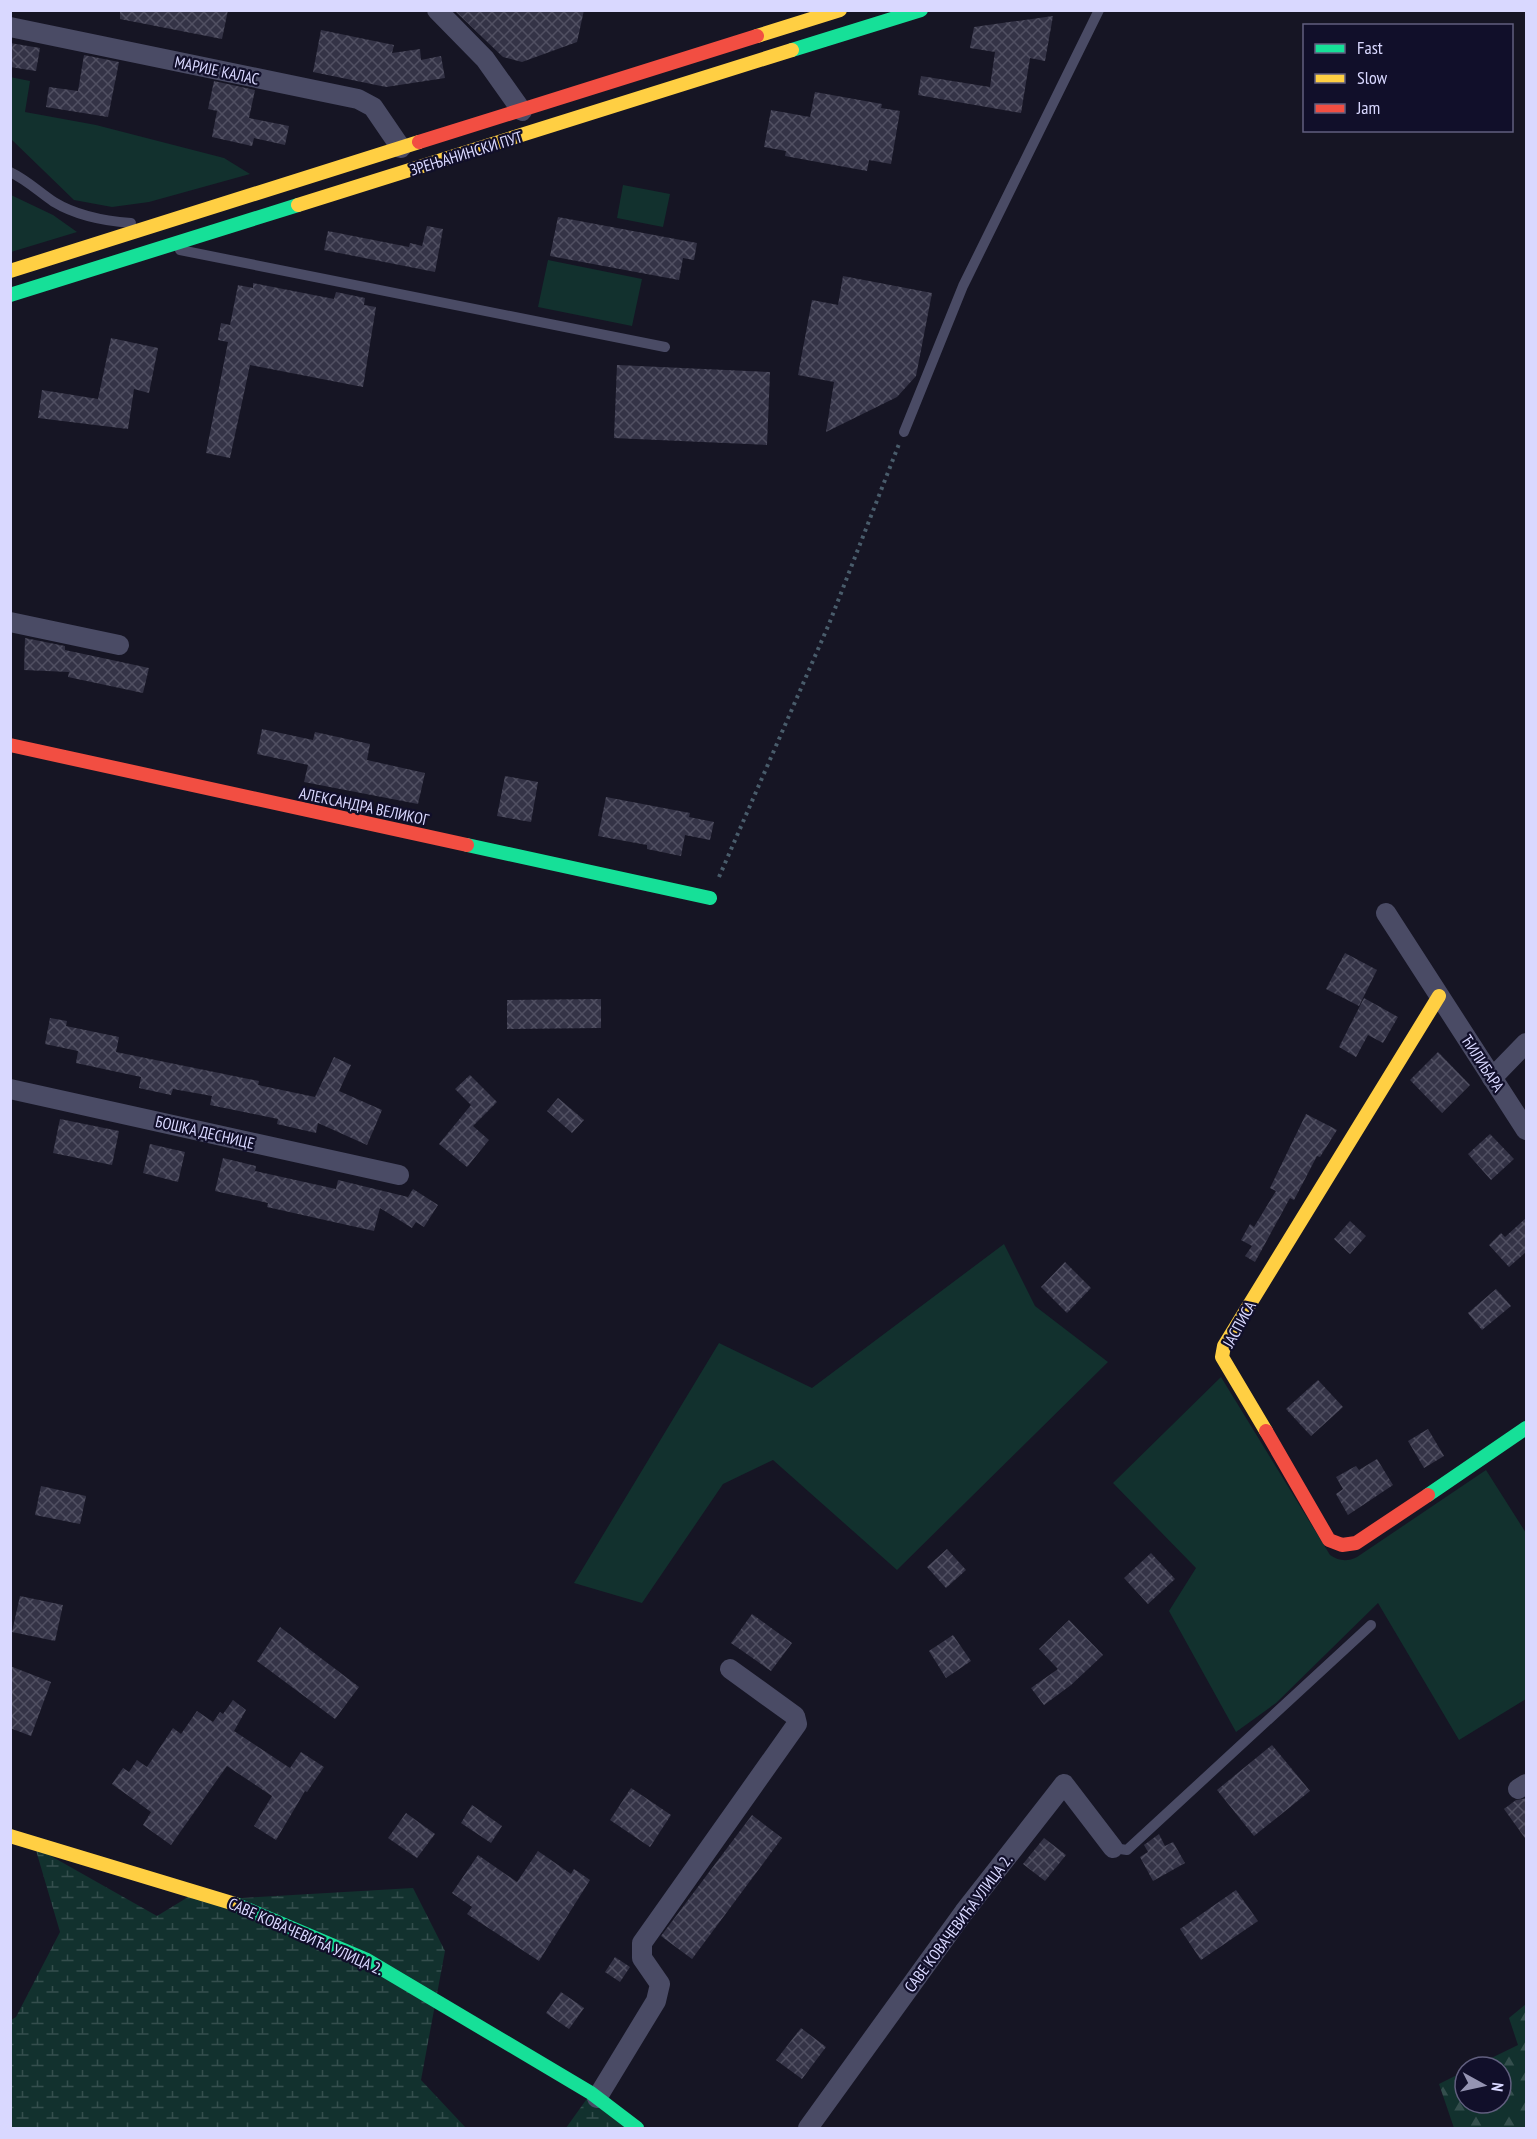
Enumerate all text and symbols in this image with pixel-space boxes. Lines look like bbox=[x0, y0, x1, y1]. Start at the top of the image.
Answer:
legend bbox=[1303, 24, 1513, 132]
text: Fast bbox=[1357, 36, 1383, 59]
street label: МАРИЈЕ КАЛАС bbox=[173, 51, 261, 89]
text: Slow bbox=[1357, 66, 1388, 89]
text: Jam bbox=[1356, 96, 1380, 119]
street label: ЗРЕЊАНИНСКИ ПУТ bbox=[407, 126, 525, 180]
street label: АЛЕКСАНДРА ВЕЛИКОГ bbox=[297, 783, 431, 830]
street label: ЋИЛИБАРА bbox=[1457, 1031, 1509, 1096]
street label: БОШКА ДЕСНИЦЕ bbox=[154, 1111, 257, 1153]
street label: ЈАСПИСА bbox=[1218, 1297, 1260, 1352]
street label: САВЕ КОВАЧЕВИЋА УЛИЦА 2. bbox=[900, 1850, 1016, 1996]
street label: САВЕ КОВАЧЕВИЋА УЛИЦА 2. bbox=[225, 1893, 387, 1979]
north arrow bbox=[1453, 2055, 1513, 2115]
text: N bbox=[1487, 2081, 1508, 2093]

